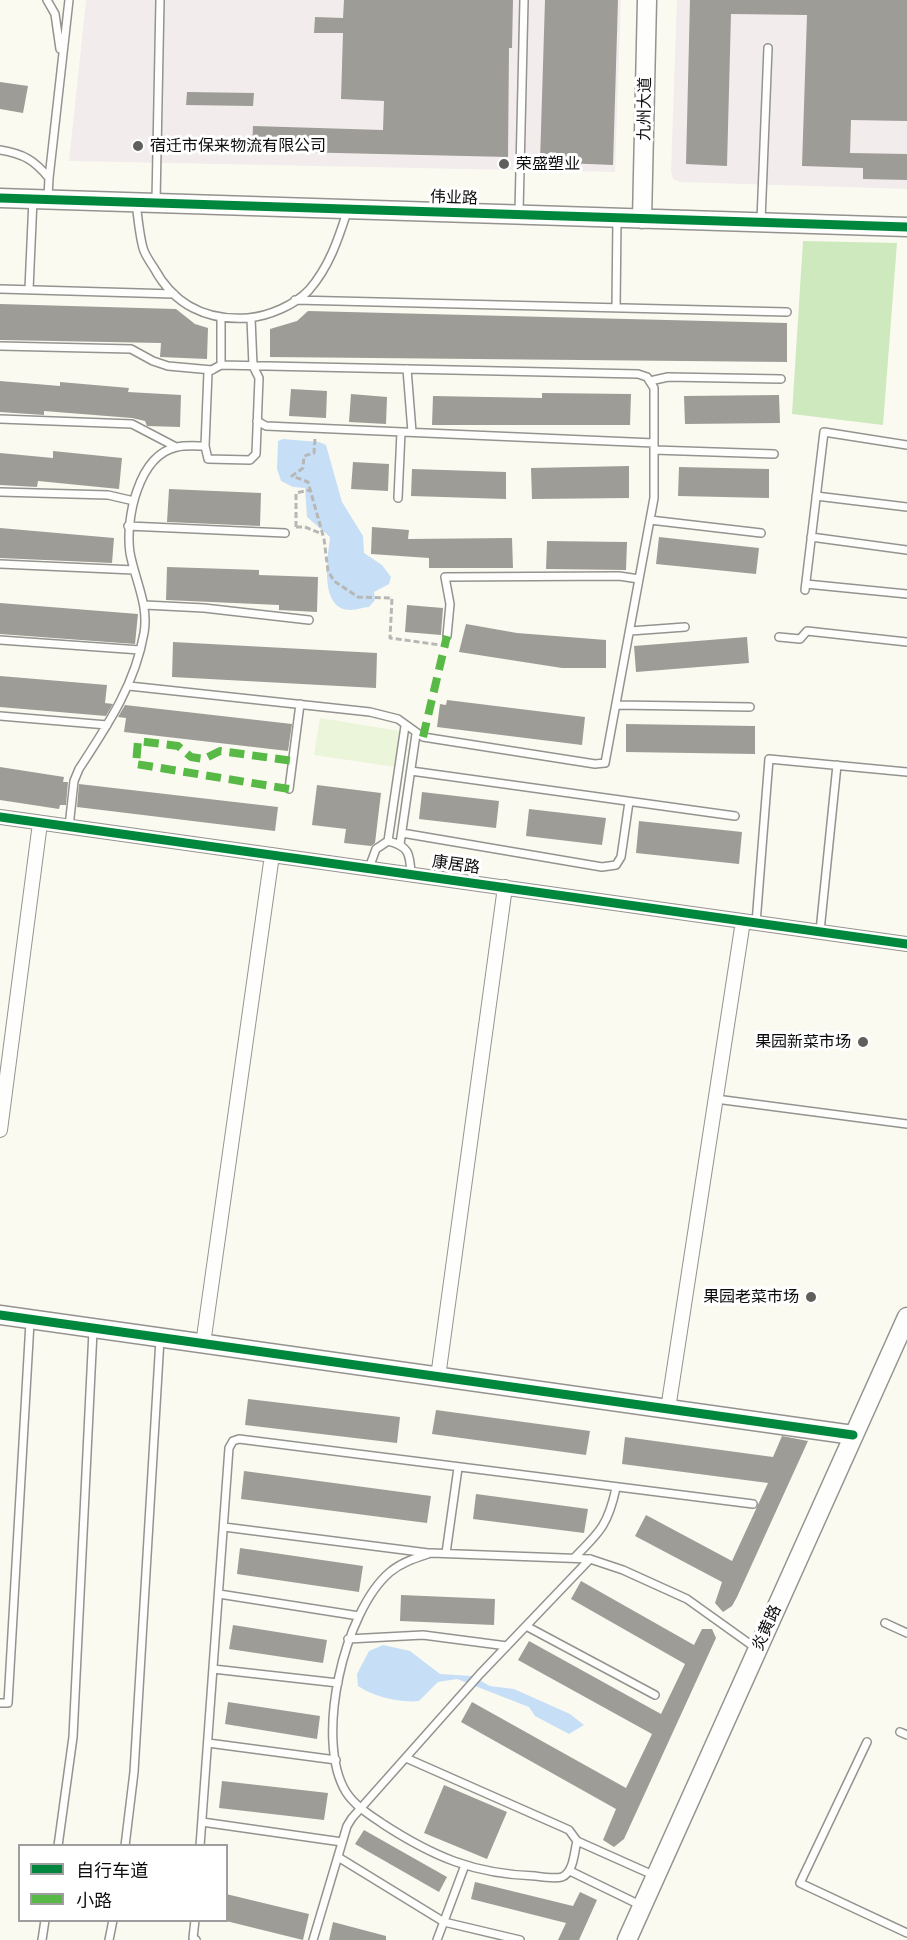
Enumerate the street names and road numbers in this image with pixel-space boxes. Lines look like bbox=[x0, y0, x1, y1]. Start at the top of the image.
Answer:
street label: 九州大道 bbox=[635, 77, 655, 141]
street label: 伟业路 bbox=[430, 188, 478, 208]
street label: 康居路 bbox=[431, 852, 481, 878]
street label: 炎黄路 bbox=[748, 1602, 786, 1654]

